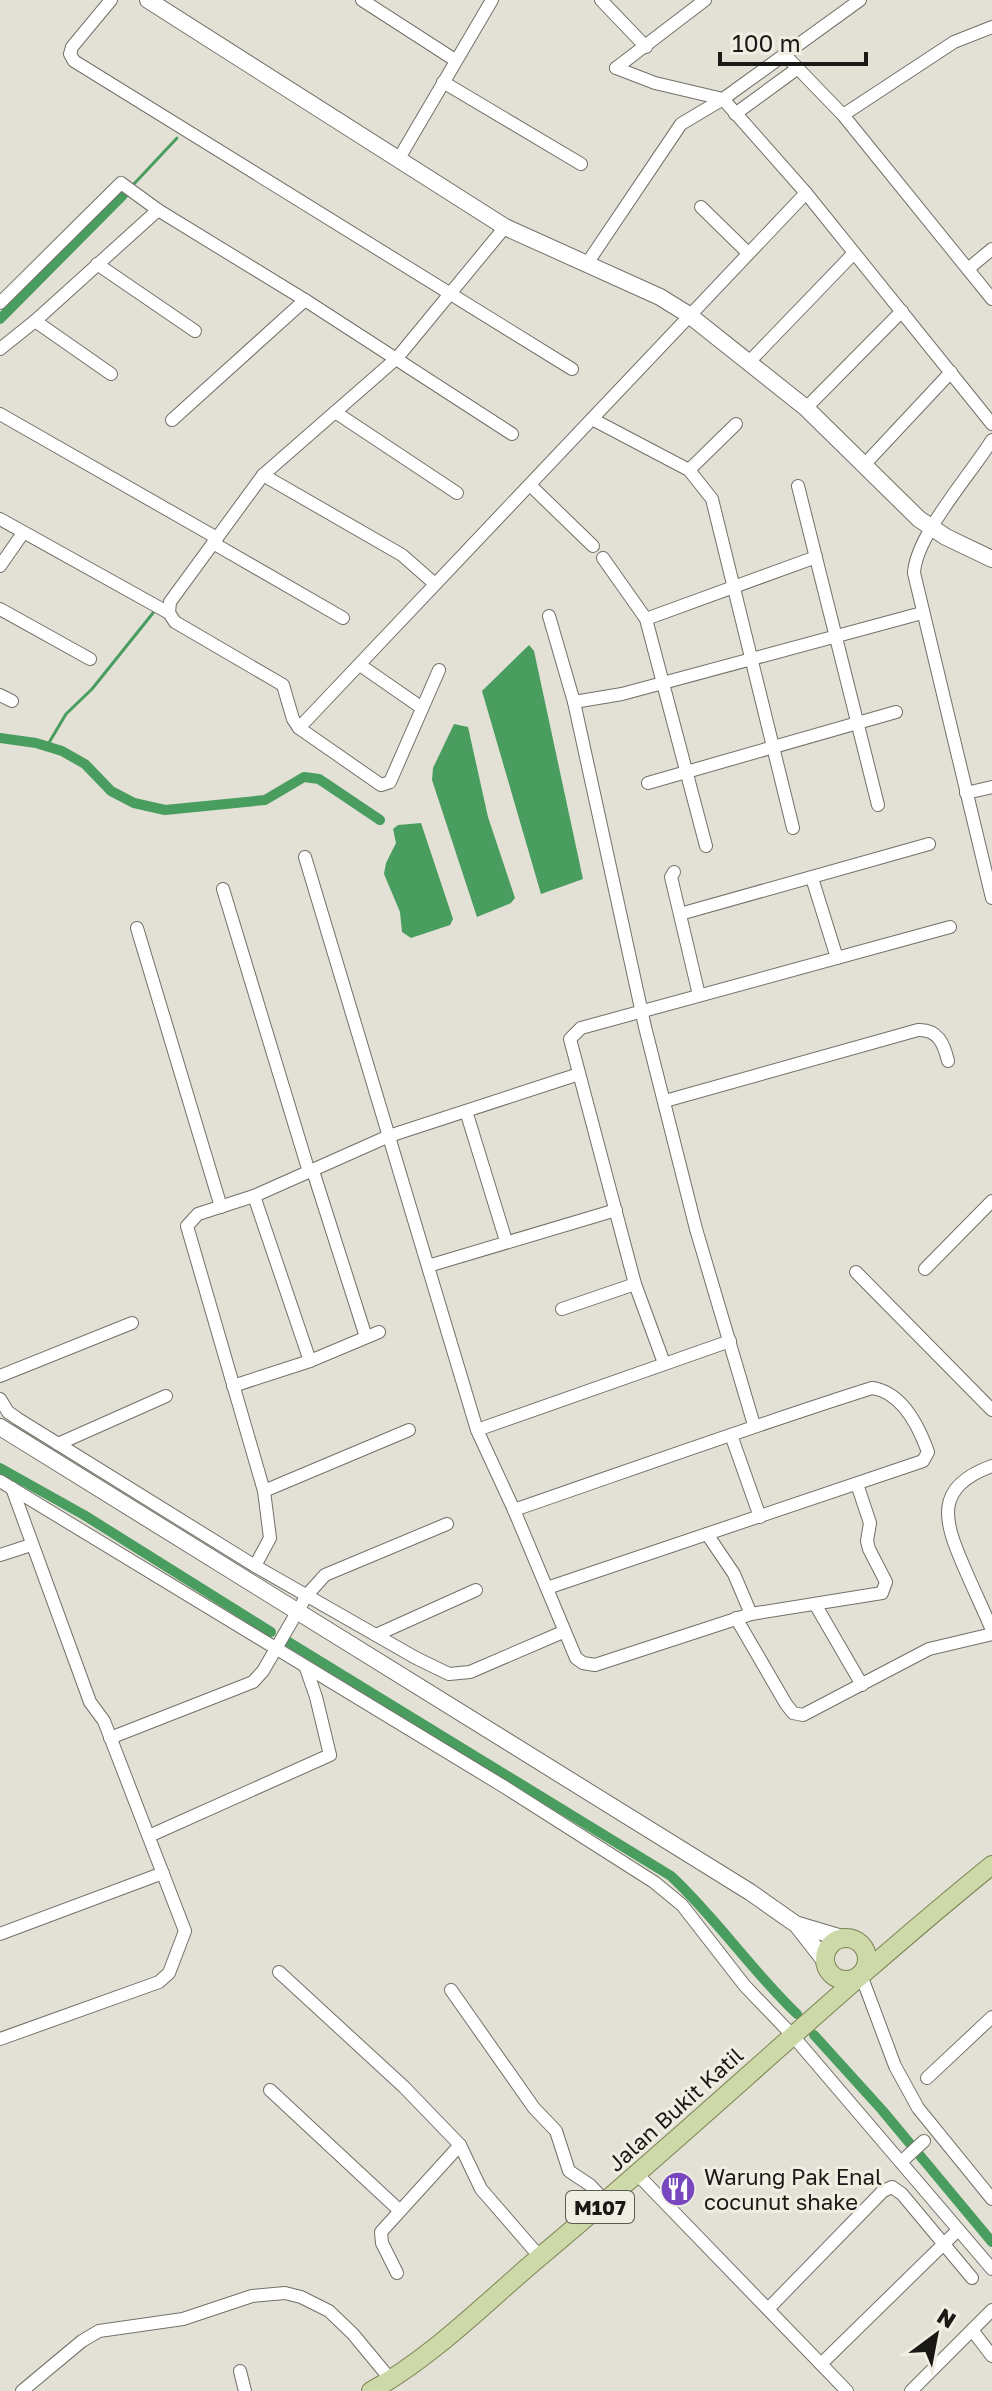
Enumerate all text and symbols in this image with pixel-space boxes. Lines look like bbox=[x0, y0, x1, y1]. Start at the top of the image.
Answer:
scale bar bbox=[720, 16, 866, 66]
text: 100 m bbox=[732, 28, 801, 57]
street label: Jalan Bukit Katil bbox=[602, 2041, 748, 2177]
place label: Warung Pak Enal cocunut shake bbox=[704, 2163, 882, 2215]
restaurant icon: Warung Pak Enal cocunut shake bbox=[659, 2170, 697, 2208]
road number: M107 bbox=[566, 2191, 634, 2223]
north arrow bbox=[896, 2295, 976, 2375]
text: N bbox=[933, 2302, 961, 2333]

